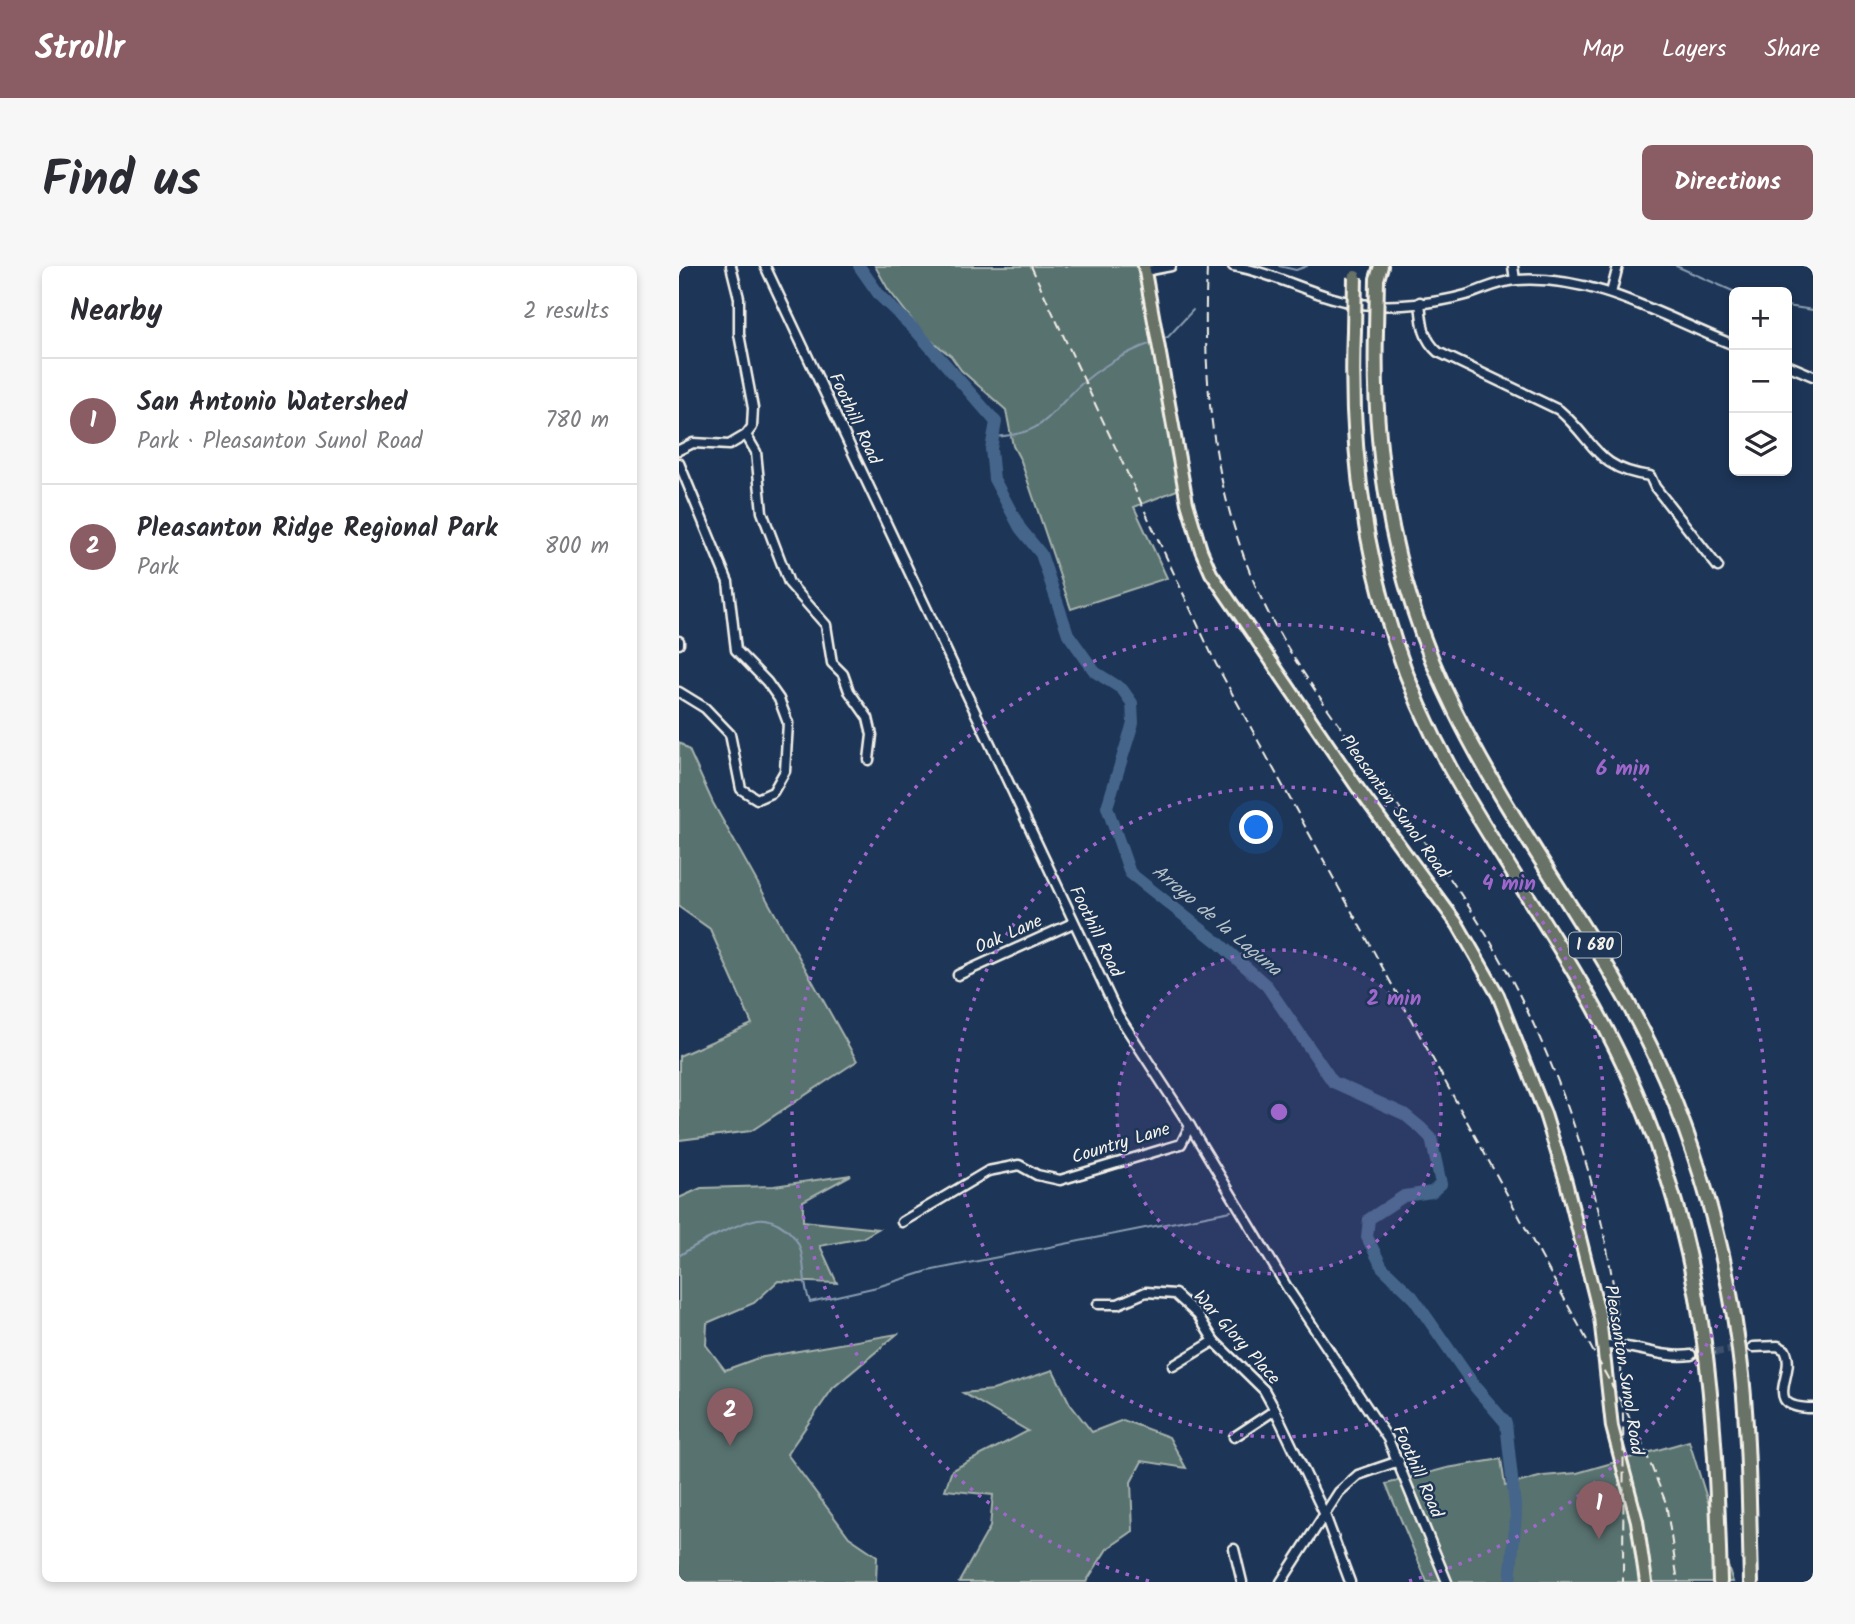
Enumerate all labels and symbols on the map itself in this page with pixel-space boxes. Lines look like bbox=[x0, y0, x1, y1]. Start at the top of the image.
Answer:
street label: Foothill Road bbox=[820, 368, 888, 471]
street label: Pleasanton Sunol Road bbox=[1332, 729, 1457, 886]
text: 6 min bbox=[1596, 753, 1650, 786]
your location bbox=[1239, 810, 1273, 844]
water label: Arroyo de la Laguna bbox=[1145, 858, 1288, 985]
text: 4 min bbox=[1482, 868, 1536, 901]
street label: Foothill Road bbox=[1060, 881, 1130, 984]
street label: Oak Lane bbox=[971, 907, 1047, 963]
road number: I 680 bbox=[1569, 932, 1621, 958]
text: 2 min bbox=[1367, 983, 1421, 1016]
centre of rings bbox=[1267, 1100, 1291, 1124]
street label: Country Lane bbox=[1068, 1115, 1174, 1173]
street label: Pleasanton Sunol Road bbox=[1595, 1283, 1651, 1458]
street label: War Glory Place bbox=[1185, 1284, 1287, 1392]
pin: 2 bbox=[707, 1388, 753, 1446]
street label: Foothill Road bbox=[1384, 1421, 1451, 1524]
pin: 1 bbox=[1576, 1481, 1622, 1539]

